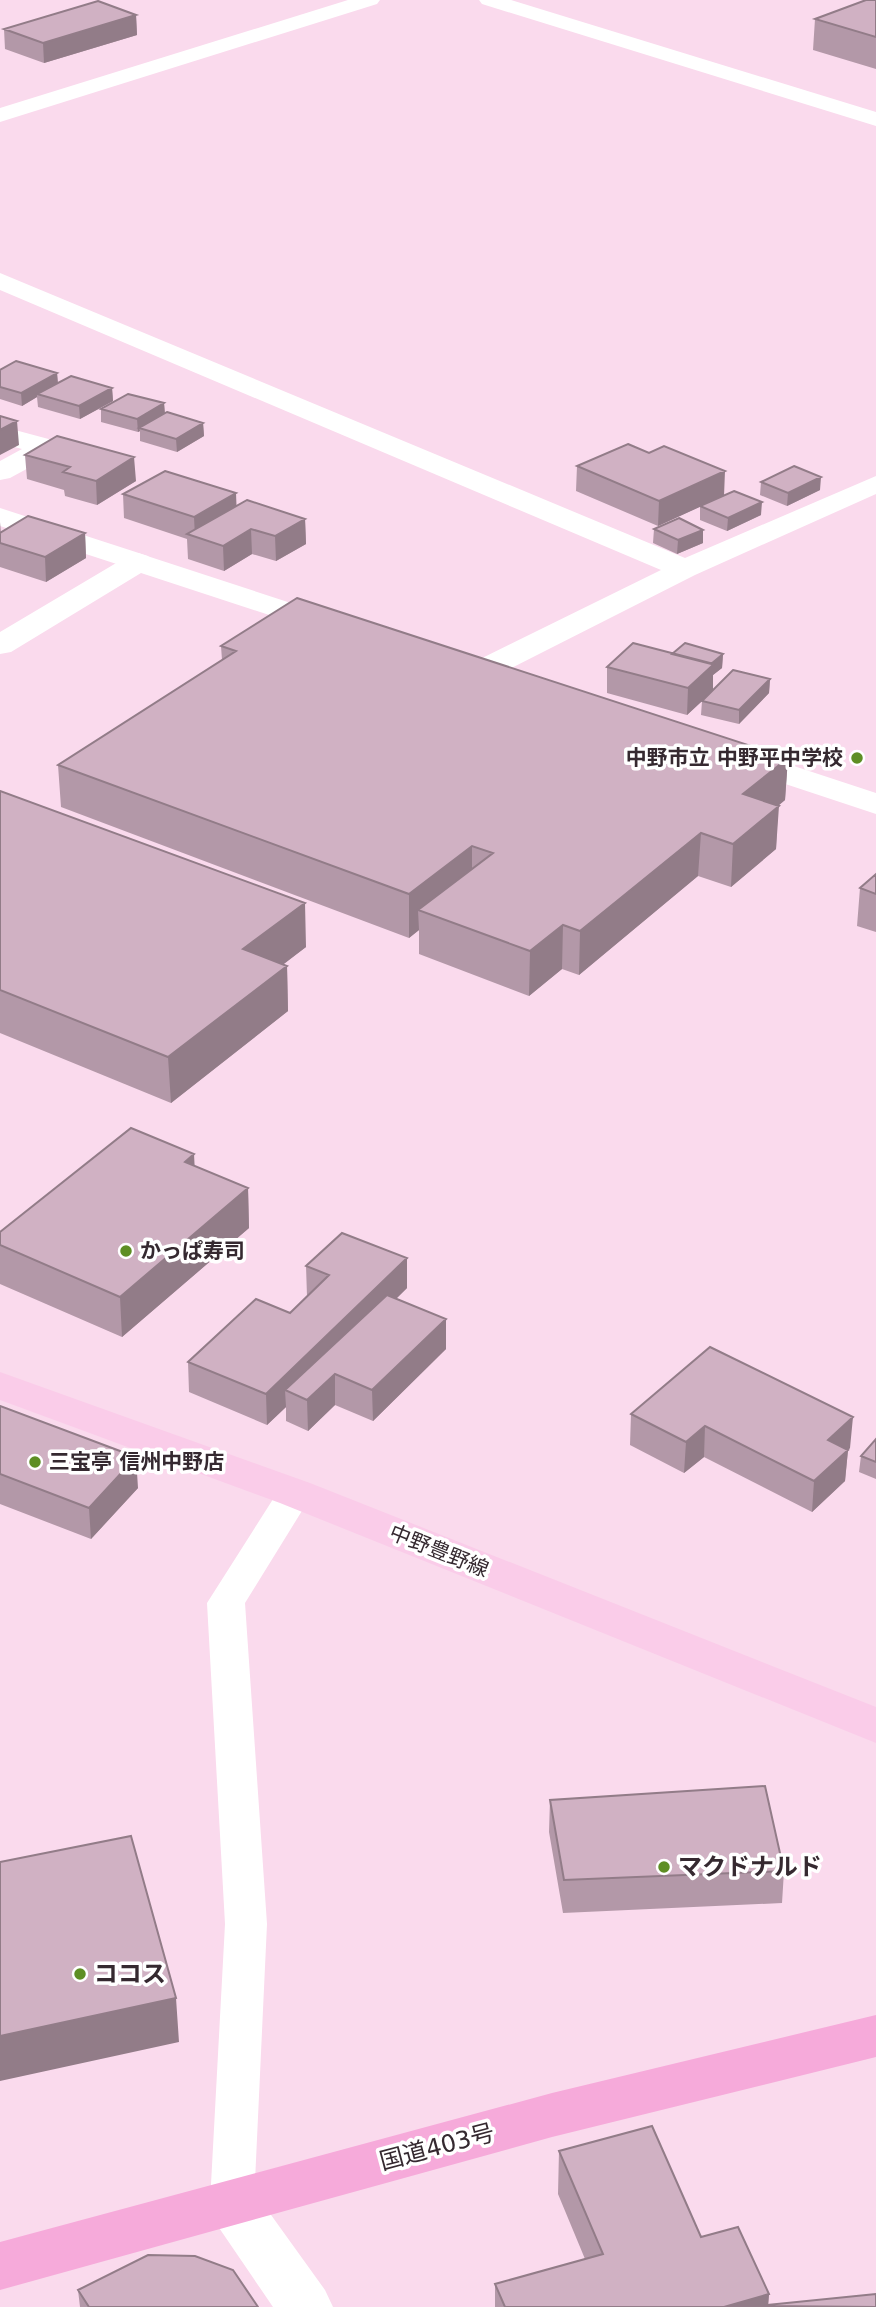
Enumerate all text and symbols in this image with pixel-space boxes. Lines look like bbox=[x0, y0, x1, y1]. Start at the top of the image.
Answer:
place label: 中野市立 中野平中学校 bbox=[626, 746, 843, 770]
marker: 中野市立 中野平中学校 bbox=[849, 750, 865, 766]
place label: かっぱ寿司 bbox=[140, 1239, 245, 1263]
marker: かっぱ寿司 bbox=[118, 1243, 134, 1259]
place label: 三宝亭 信州中野店 bbox=[49, 1450, 224, 1474]
marker: 三宝亭 信州中野店 bbox=[27, 1454, 43, 1470]
street label: 中野豊野線 bbox=[386, 1520, 492, 1582]
place label: マクドナルド bbox=[678, 1853, 822, 1881]
marker: マクドナルド bbox=[656, 1859, 672, 1875]
place label: ココス bbox=[94, 1960, 166, 1988]
marker: ココス bbox=[72, 1966, 88, 1982]
street label: 国道403号 bbox=[376, 2118, 498, 2176]

